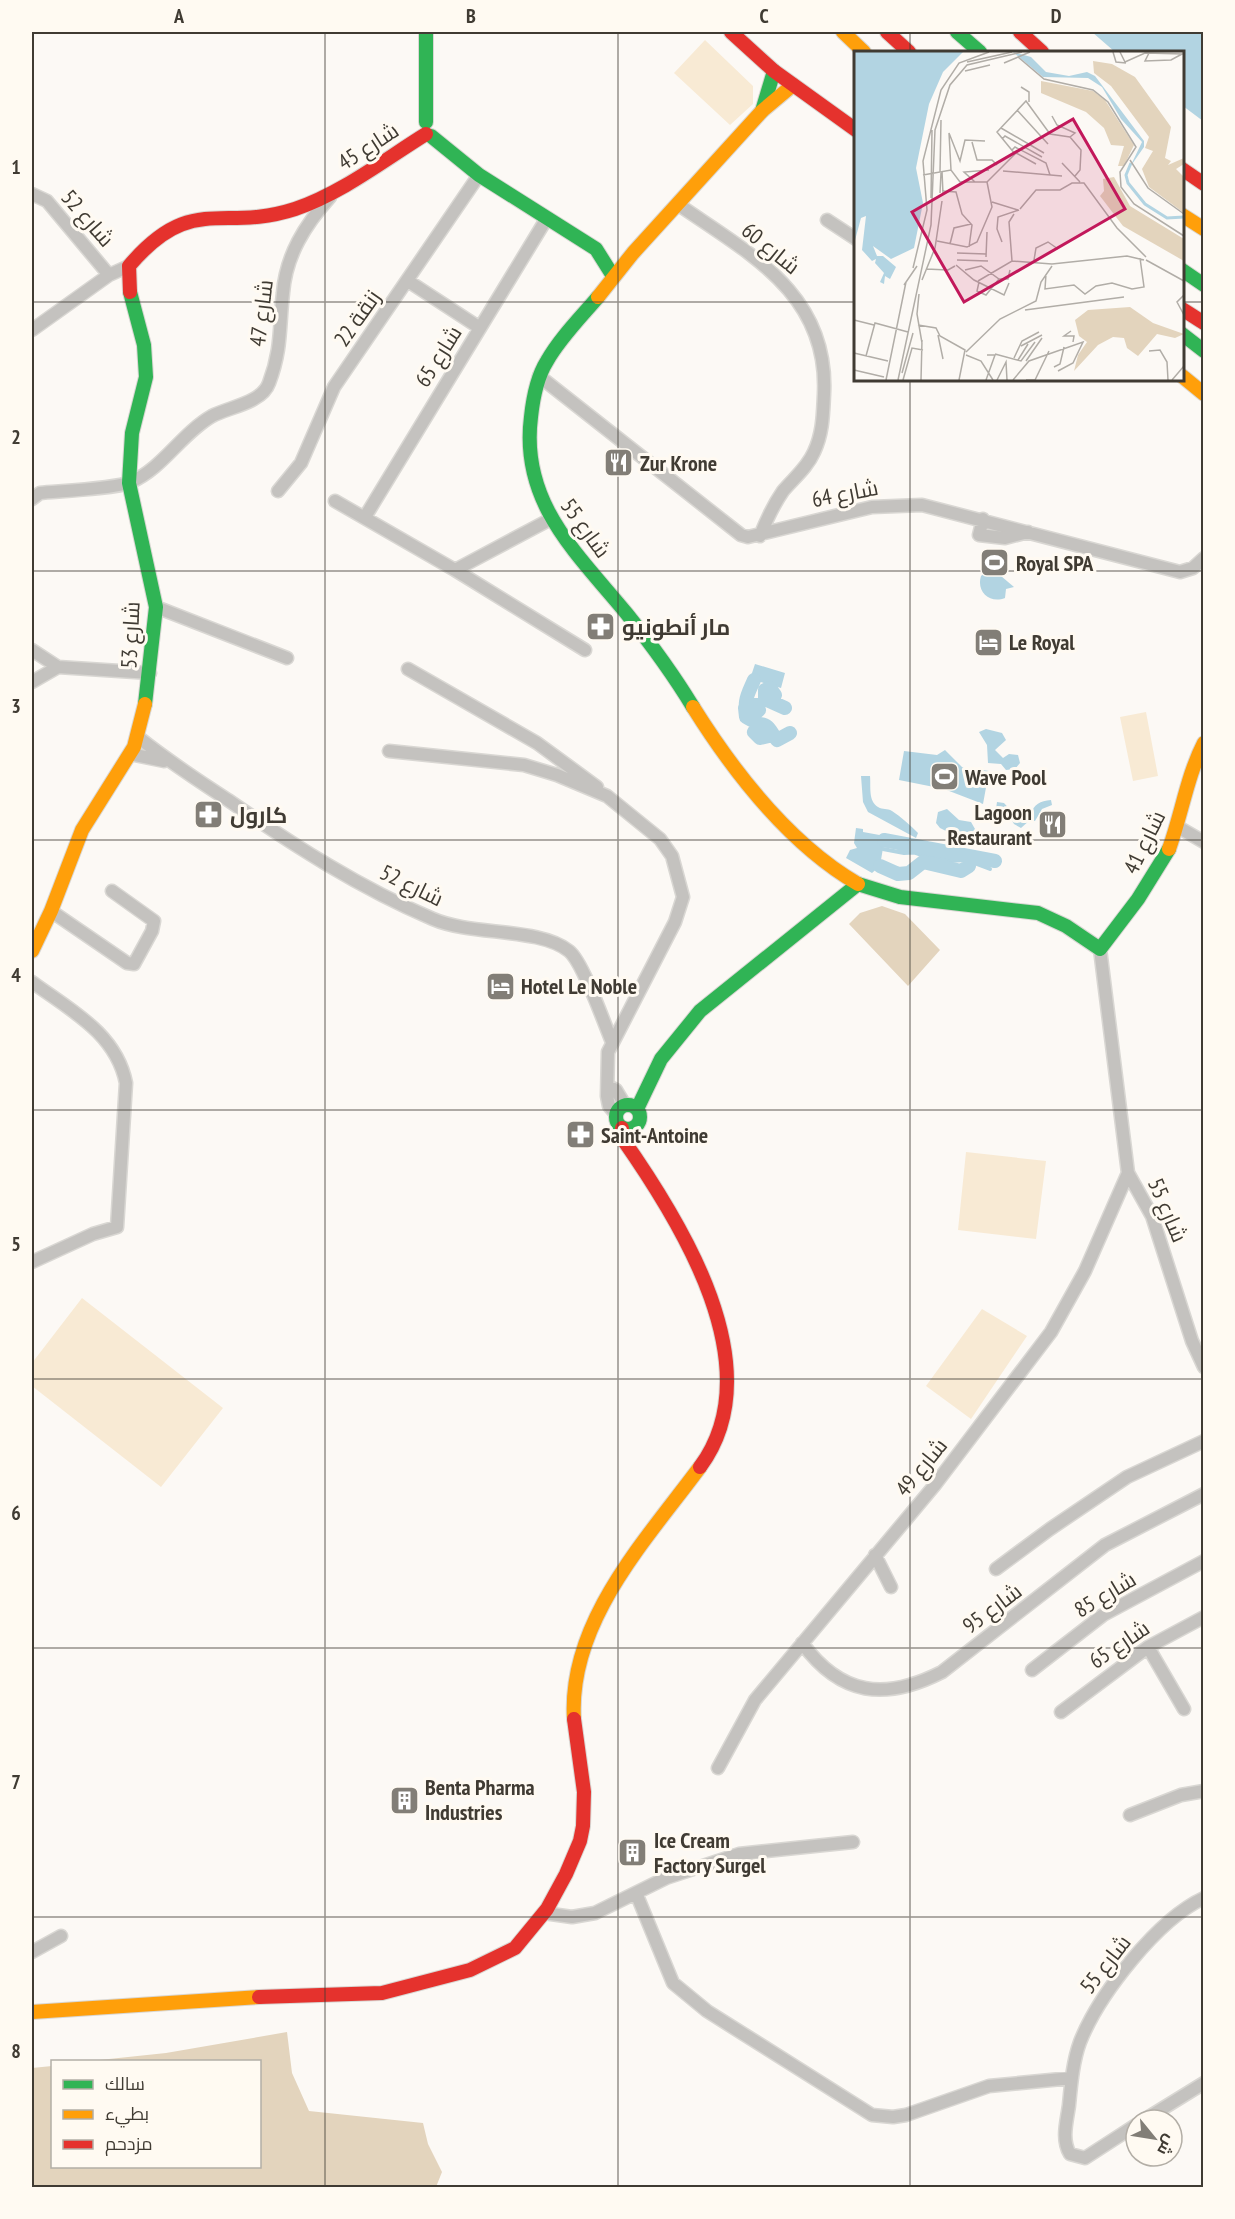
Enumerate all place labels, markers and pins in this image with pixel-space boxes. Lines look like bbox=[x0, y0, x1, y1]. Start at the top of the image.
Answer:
restaurant icon: Zur Krone bbox=[603, 447, 635, 479]
place label: Zur Krone bbox=[640, 449, 717, 477]
sports icon: Royal SPA bbox=[979, 547, 1011, 579]
place label: Royal SPA bbox=[1016, 549, 1094, 577]
pharmacy icon: مار أنطونيو bbox=[585, 611, 617, 643]
place label: مار أنطونيو bbox=[622, 613, 730, 641]
hotel icon: Le Royal bbox=[972, 626, 1004, 658]
place label: Le Royal bbox=[1009, 628, 1075, 656]
sports icon: Wave Pool bbox=[928, 761, 960, 793]
place label: Wave Pool bbox=[964, 763, 1047, 791]
place label: Lagoon Restaurant bbox=[948, 798, 1033, 851]
pharmacy icon: كارول bbox=[193, 799, 225, 831]
place label: كارول bbox=[230, 801, 287, 829]
restaurant icon: Lagoon Restaurant bbox=[1037, 809, 1069, 841]
hotel icon: Hotel Le Noble bbox=[484, 970, 516, 1002]
place label: Hotel Le Noble bbox=[521, 972, 637, 1000]
pharmacy icon: Saint-Antoine bbox=[564, 1119, 596, 1151]
place label: Saint-Antoine bbox=[601, 1121, 708, 1149]
place label: Benta Pharma Industries bbox=[425, 1773, 535, 1826]
building icon: Benta Pharma Industries bbox=[388, 1784, 420, 1816]
place label: Ice Cream Factory Surgel bbox=[654, 1826, 766, 1879]
building icon: Ice Cream Factory Surgel bbox=[617, 1837, 649, 1869]

